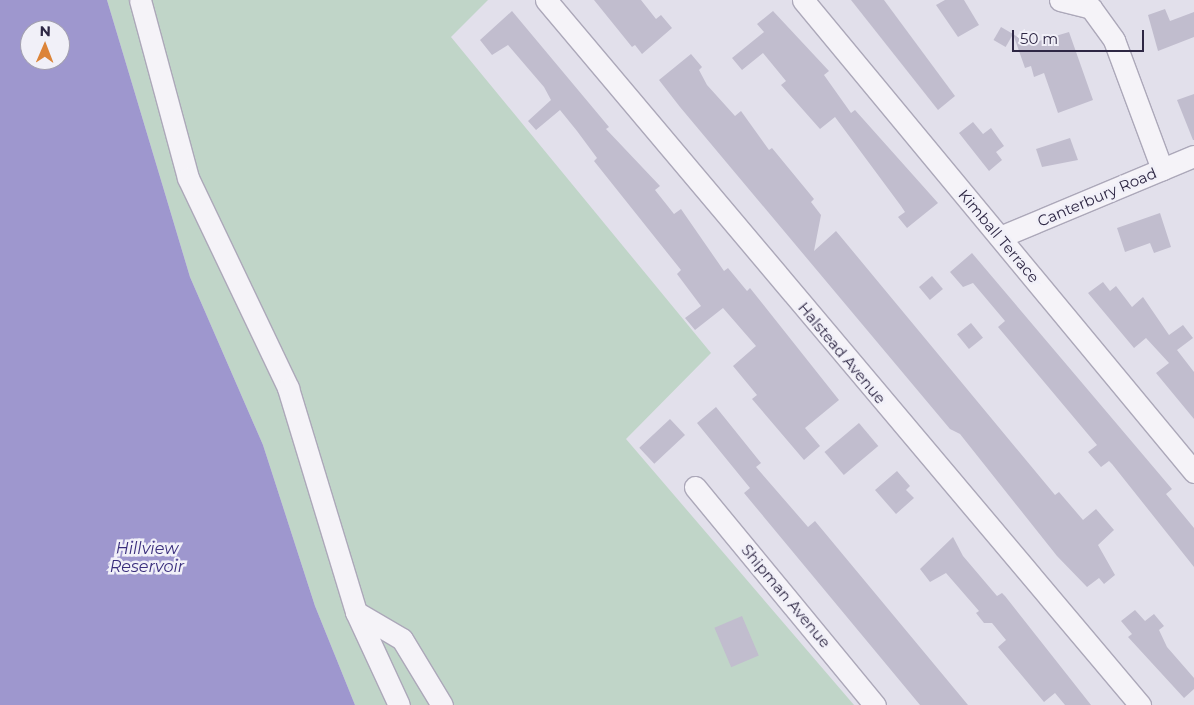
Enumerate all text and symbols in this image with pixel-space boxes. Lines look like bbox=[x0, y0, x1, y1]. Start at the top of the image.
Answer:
north arrow bbox=[20, 20, 70, 70]
scale bar bbox=[1014, 20, 1146, 52]
text: N bbox=[39, 22, 51, 40]
text: 50 m bbox=[1020, 29, 1058, 48]
street label: Canterbury Road bbox=[1035, 164, 1159, 230]
street label: Kimball Terrace bbox=[955, 186, 1043, 286]
street label: Halstead Avenue bbox=[794, 299, 890, 407]
water label: Hillview Reservoir bbox=[110, 539, 184, 577]
street label: Shipman Avenue bbox=[738, 541, 834, 651]

